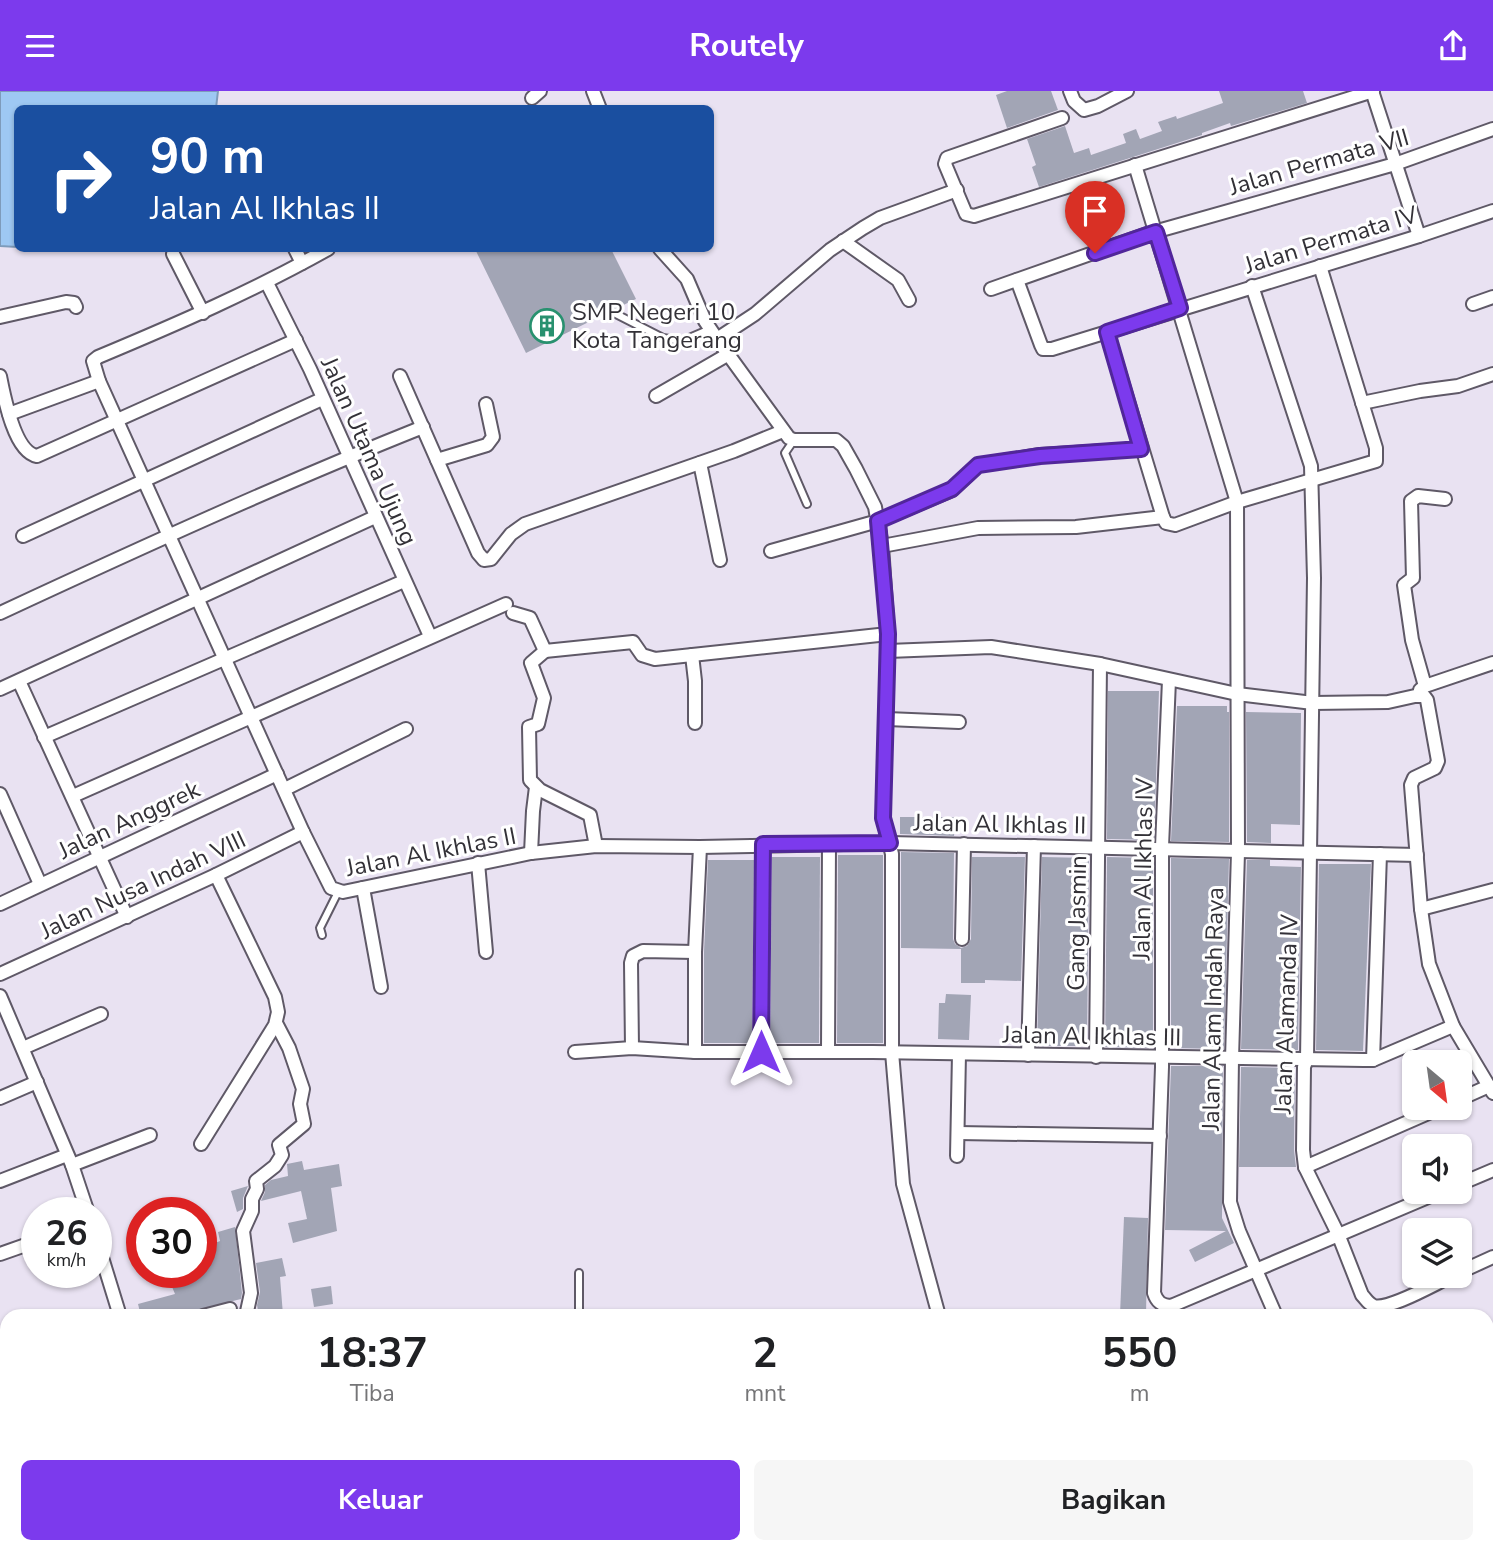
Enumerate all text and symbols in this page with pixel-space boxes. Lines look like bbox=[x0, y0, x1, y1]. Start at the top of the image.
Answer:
text: Routely bbox=[689, 24, 804, 67]
icon: menu bbox=[21, 27, 59, 65]
icon: share bbox=[1434, 27, 1472, 65]
street label: Jalan Permata VII bbox=[1224, 121, 1413, 203]
text: 90 m bbox=[150, 123, 265, 190]
icon: right bbox=[35, 133, 126, 224]
pin bbox=[1065, 181, 1125, 253]
text: Jalan Al Ikhlas II bbox=[150, 187, 380, 230]
icon: arrive bbox=[1076, 192, 1114, 230]
street label: Jalan Permata IV bbox=[1240, 198, 1422, 282]
place label: SMP Negeri 10 Kota Tangerang bbox=[572, 296, 742, 356]
building icon: SMP Negeri 10 Kota Tangerang bbox=[528, 307, 566, 345]
street label: Jalan Utama Ujung bbox=[313, 351, 425, 550]
street label: Jalan Anggrek bbox=[52, 773, 206, 867]
street label: Jalan Al Ikhlas IV bbox=[1125, 777, 1161, 962]
street label: Jalan Al Ikhlas II bbox=[912, 806, 1087, 842]
street label: Jalan Al Ikhlas II bbox=[342, 820, 519, 884]
street label: Jalan Nusa Indah VIII bbox=[34, 823, 251, 947]
street label: Gang Jasmin bbox=[1060, 855, 1094, 991]
street label: Jalan Alam Indah Raya bbox=[1195, 887, 1231, 1132]
street label: Jalan Alamanda IV bbox=[1266, 913, 1305, 1115]
position arrow bbox=[724, 1015, 798, 1089]
street label: Jalan Al Ikhlas III bbox=[1001, 1018, 1182, 1054]
north arrow bbox=[1402, 1050, 1472, 1120]
map controls bbox=[1402, 1050, 1472, 1288]
button: sound bbox=[1402, 1134, 1472, 1204]
speed limit sign: 30 bbox=[126, 1197, 217, 1288]
text: 26 bbox=[45, 1210, 88, 1257]
button: layers bbox=[1402, 1218, 1472, 1288]
text: km/h bbox=[47, 1248, 86, 1272]
text: 18:37 bbox=[317, 1325, 428, 1382]
text: 2 bbox=[752, 1325, 777, 1382]
text: 550 bbox=[1102, 1325, 1177, 1382]
text: Tiba bbox=[350, 1378, 395, 1409]
text: mnt bbox=[744, 1378, 785, 1409]
text: m bbox=[1130, 1378, 1149, 1409]
button: Keluar bbox=[21, 1460, 740, 1540]
button: Bagikan bbox=[754, 1460, 1473, 1540]

